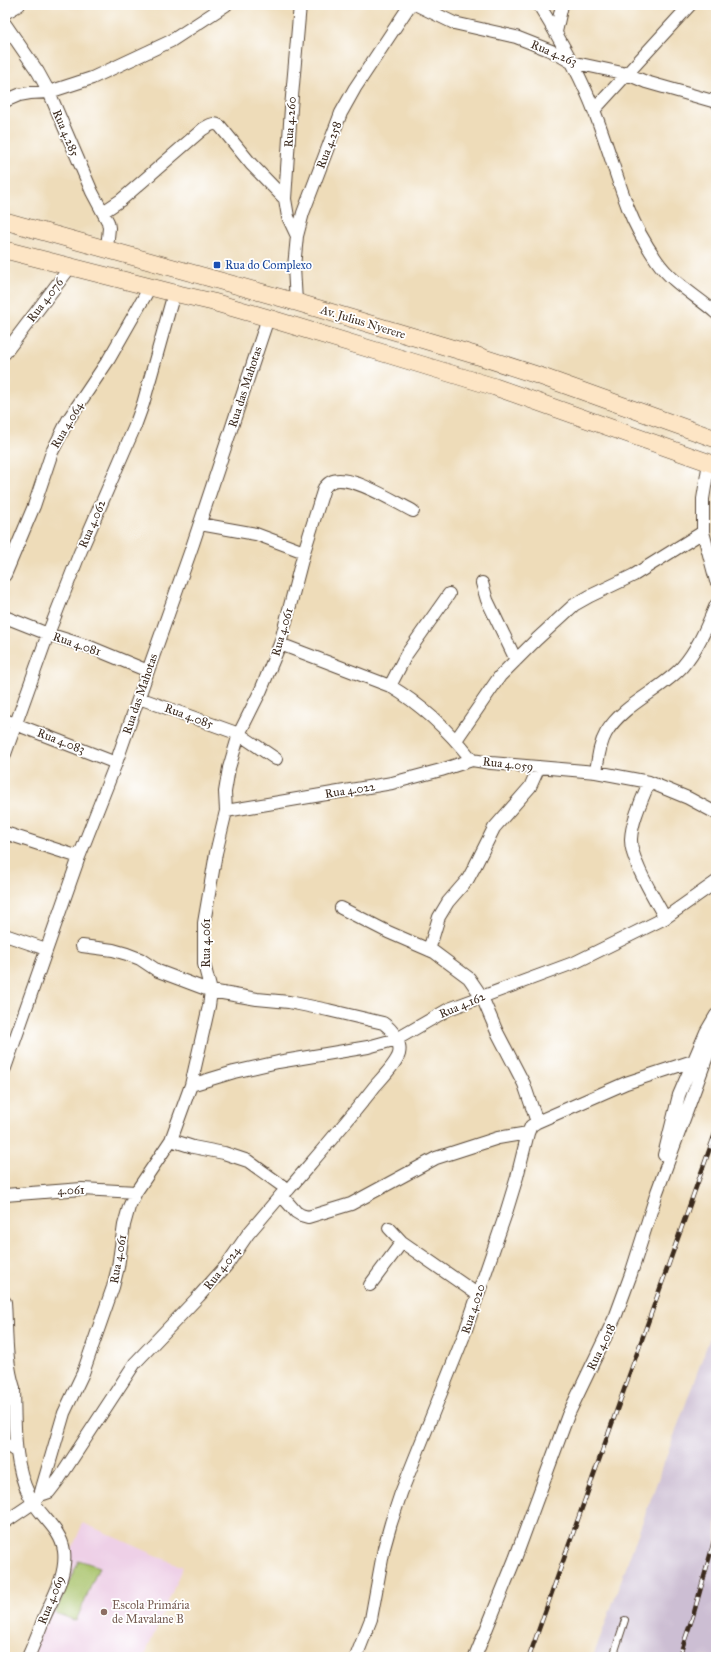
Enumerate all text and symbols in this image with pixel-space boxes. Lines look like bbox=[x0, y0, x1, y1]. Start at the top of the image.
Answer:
street label: Rua 4.263 bbox=[529, 37, 579, 69]
street label: Rua 4.260 bbox=[281, 96, 299, 148]
street label: Rua 4.285 bbox=[50, 107, 82, 159]
street label: Rua 4.258 bbox=[314, 119, 344, 171]
place label: Rua do Complexo bbox=[225, 258, 312, 272]
marker: Rua do Complexo bbox=[212, 260, 222, 270]
street label: Rua 4.076 bbox=[24, 275, 67, 325]
street label: Av. Julius Nyerere bbox=[318, 302, 407, 343]
street label: Rua das Mahotas bbox=[225, 345, 265, 429]
street label: Rua 4.064 bbox=[48, 399, 86, 451]
street label: Rua 4.062 bbox=[76, 498, 108, 550]
street label: Rua 4.061 bbox=[268, 606, 296, 658]
street label: Rua 4.081 bbox=[51, 629, 103, 659]
street label: Rua das Mahotas bbox=[120, 652, 160, 736]
street label: Rua 4.085 bbox=[163, 701, 216, 731]
street label: Rua 4.083 bbox=[35, 726, 87, 757]
street label: Rua 4.059 bbox=[482, 754, 534, 774]
street label: Rua 4.022 bbox=[324, 779, 376, 801]
street label: Rua 4.061 bbox=[199, 918, 213, 968]
street label: Rua 4.162 bbox=[437, 989, 487, 1021]
street label: 4.061 bbox=[57, 1183, 85, 1197]
street label: Rua 4.061 bbox=[107, 1233, 129, 1285]
street label: Rua 4.024 bbox=[201, 1243, 244, 1293]
street label: Rua 4.020 bbox=[458, 1282, 488, 1336]
street label: Rua 4.018 bbox=[584, 1322, 618, 1372]
street label: Rua 4.069 bbox=[35, 1574, 67, 1626]
place label: Escola Primária de Mavalane B bbox=[112, 1598, 191, 1626]
marker: Escola Primária de Mavalane B bbox=[99, 1607, 109, 1617]

